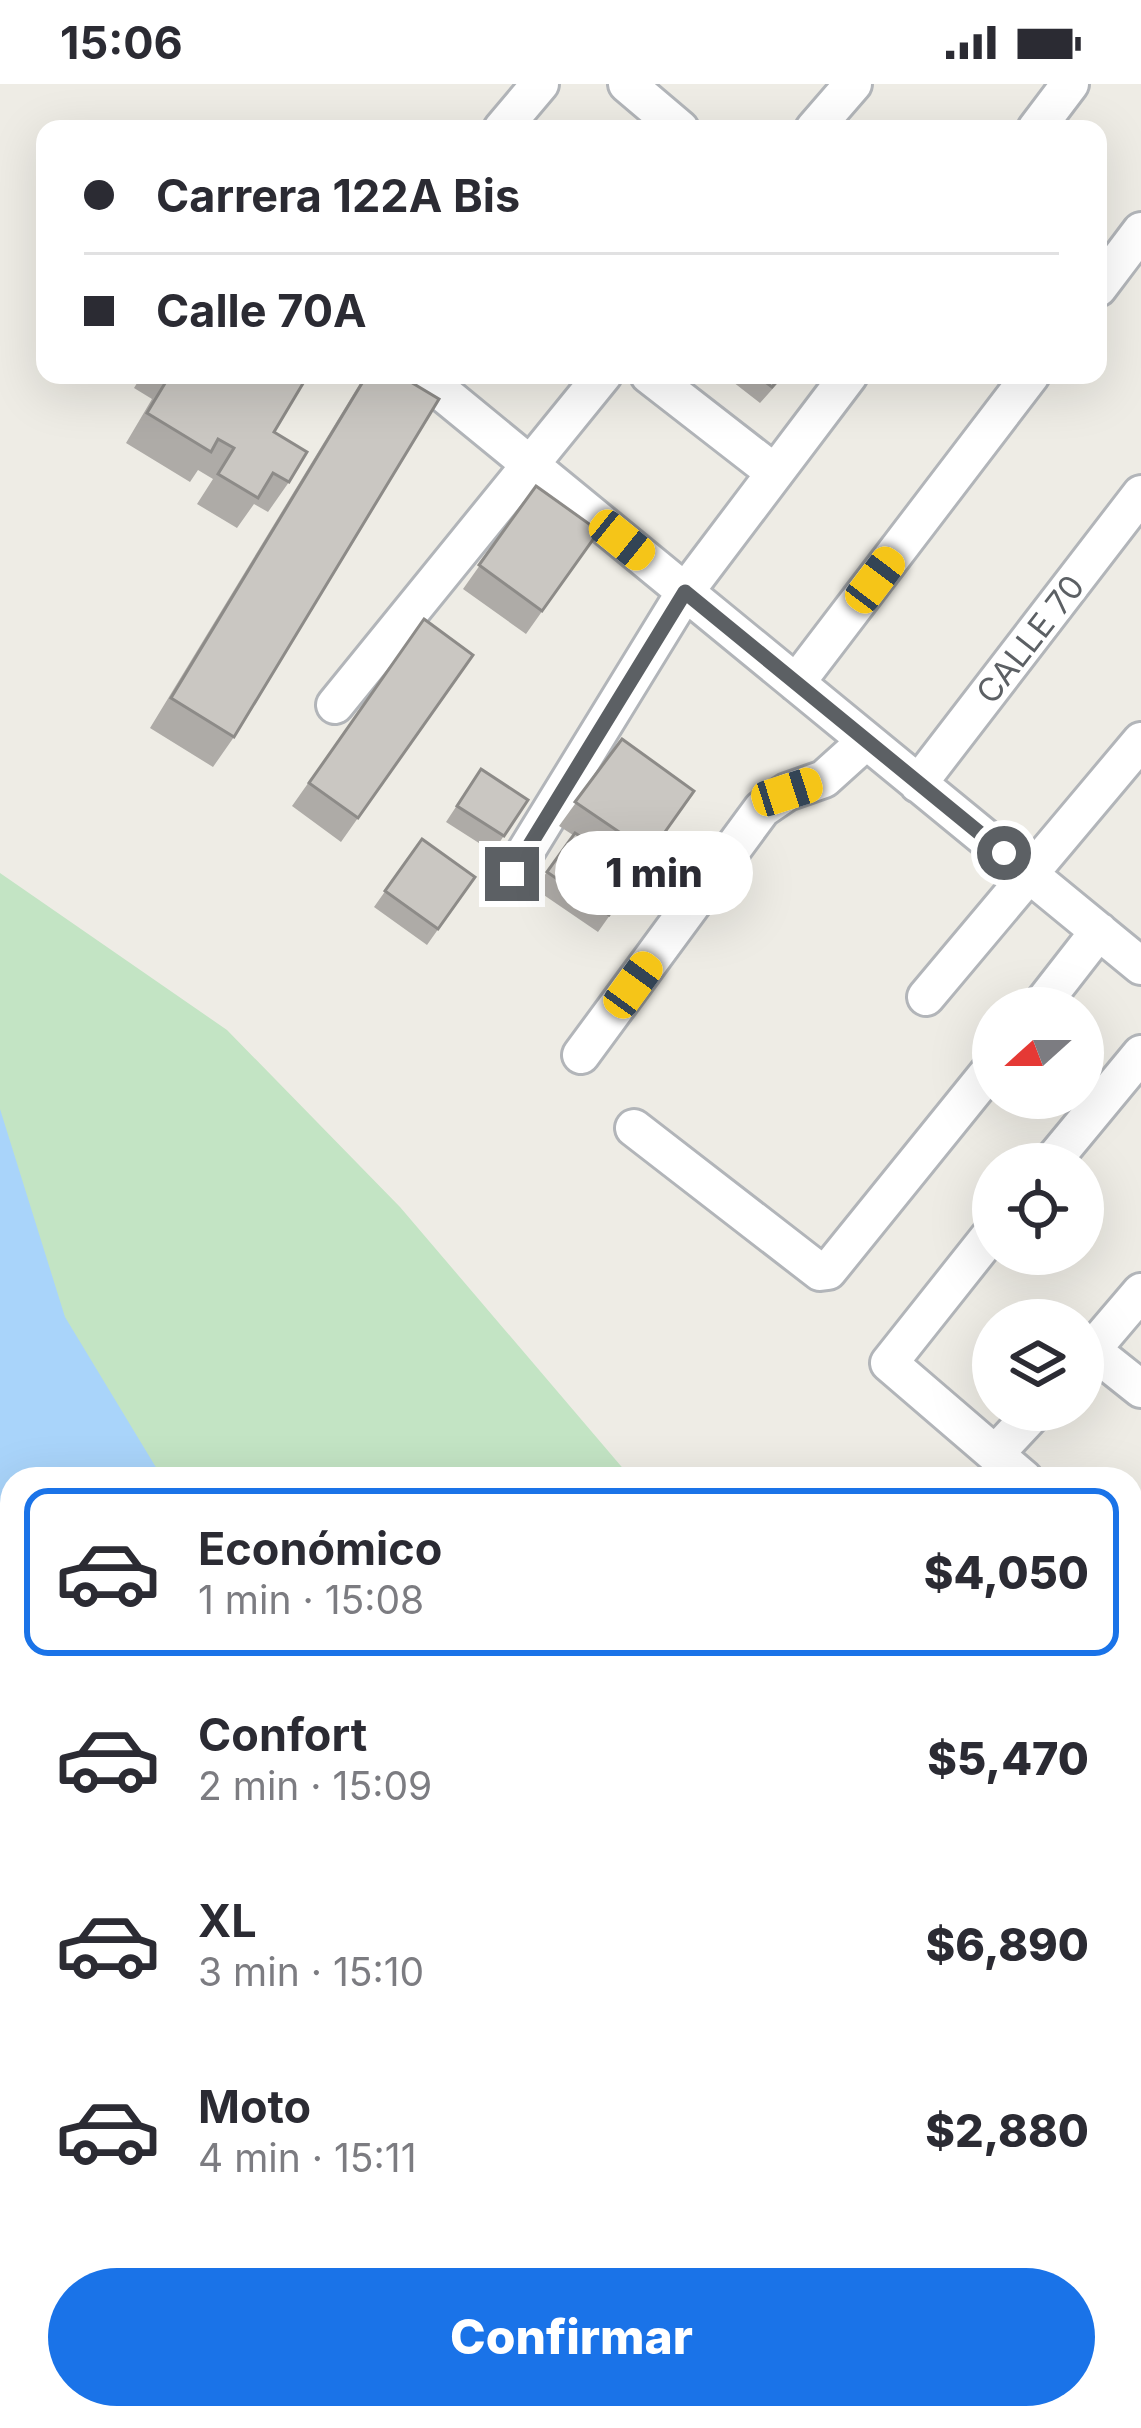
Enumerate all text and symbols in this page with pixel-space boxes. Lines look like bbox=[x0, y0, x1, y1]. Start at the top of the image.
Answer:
text: 15:06 bbox=[60, 15, 183, 70]
text: Carrera 122A Bis bbox=[156, 168, 520, 223]
text: Calle 70A bbox=[156, 283, 367, 338]
car bbox=[583, 503, 661, 577]
car bbox=[839, 540, 911, 620]
street label: CALLE 70 bbox=[968, 567, 1092, 711]
car bbox=[747, 764, 827, 820]
route start bbox=[977, 826, 1031, 880]
callout: 1 min bbox=[554, 832, 752, 916]
route end bbox=[485, 847, 539, 901]
text: 1 min bbox=[605, 849, 703, 896]
car bbox=[597, 945, 669, 1025]
north arrow bbox=[972, 987, 1104, 1119]
map controls bbox=[972, 987, 1104, 1431]
button: locate bbox=[972, 1143, 1104, 1275]
button: layers bbox=[972, 1299, 1104, 1431]
icon: car bbox=[54, 1518, 162, 1626]
text: Económico bbox=[198, 1521, 442, 1576]
text: $4,050 bbox=[924, 1545, 1089, 1600]
text: 1 min · 15:08 bbox=[198, 1576, 424, 1623]
icon: car bbox=[54, 1704, 162, 1812]
text: Confort bbox=[198, 1707, 367, 1762]
text: $5,470 bbox=[927, 1731, 1089, 1786]
text: 2 min · 15:09 bbox=[198, 1762, 432, 1809]
icon: car bbox=[54, 1890, 162, 1998]
text: XL bbox=[198, 1893, 257, 1948]
text: $6,890 bbox=[926, 1917, 1089, 1972]
text: 3 min · 15:10 bbox=[198, 1948, 424, 1995]
icon: car bbox=[54, 2076, 162, 2184]
text: Moto bbox=[198, 2079, 311, 2134]
text: $2,880 bbox=[925, 2103, 1089, 2158]
text: 4 min · 15:11 bbox=[198, 2134, 417, 2181]
button: Confirmar bbox=[48, 2268, 1095, 2406]

